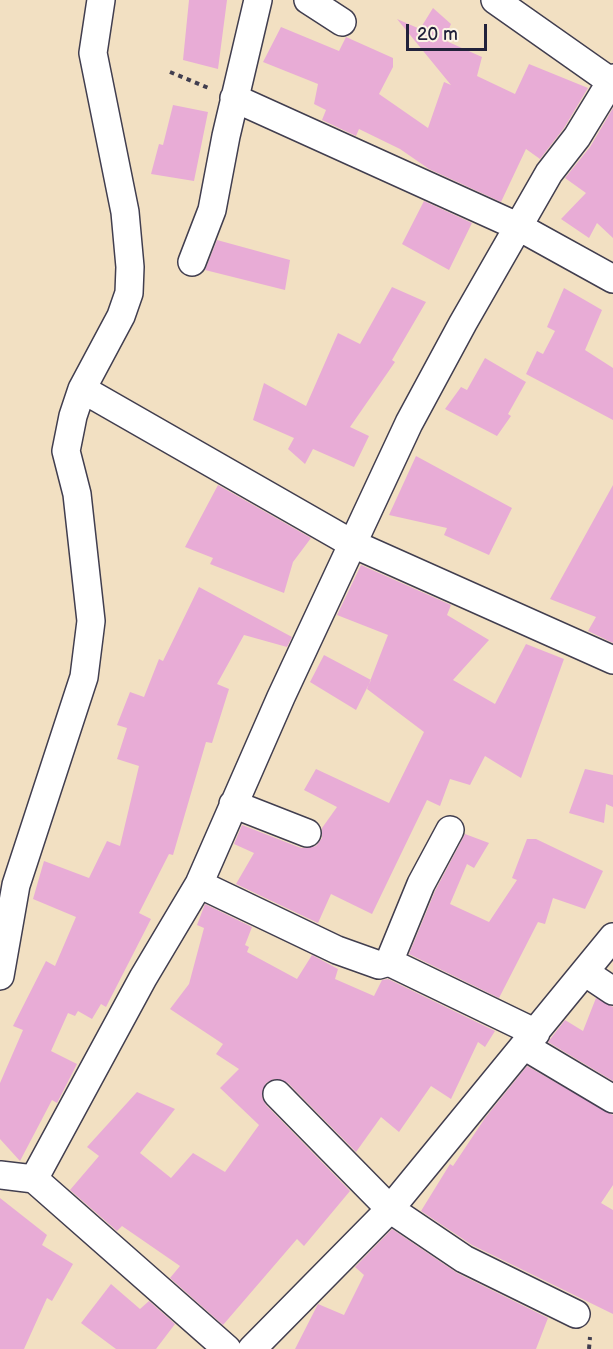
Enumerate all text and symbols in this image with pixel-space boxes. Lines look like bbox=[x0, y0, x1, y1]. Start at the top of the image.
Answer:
scale bar bbox=[409, 12, 490, 50]
text: 20 m bbox=[417, 24, 458, 45]

